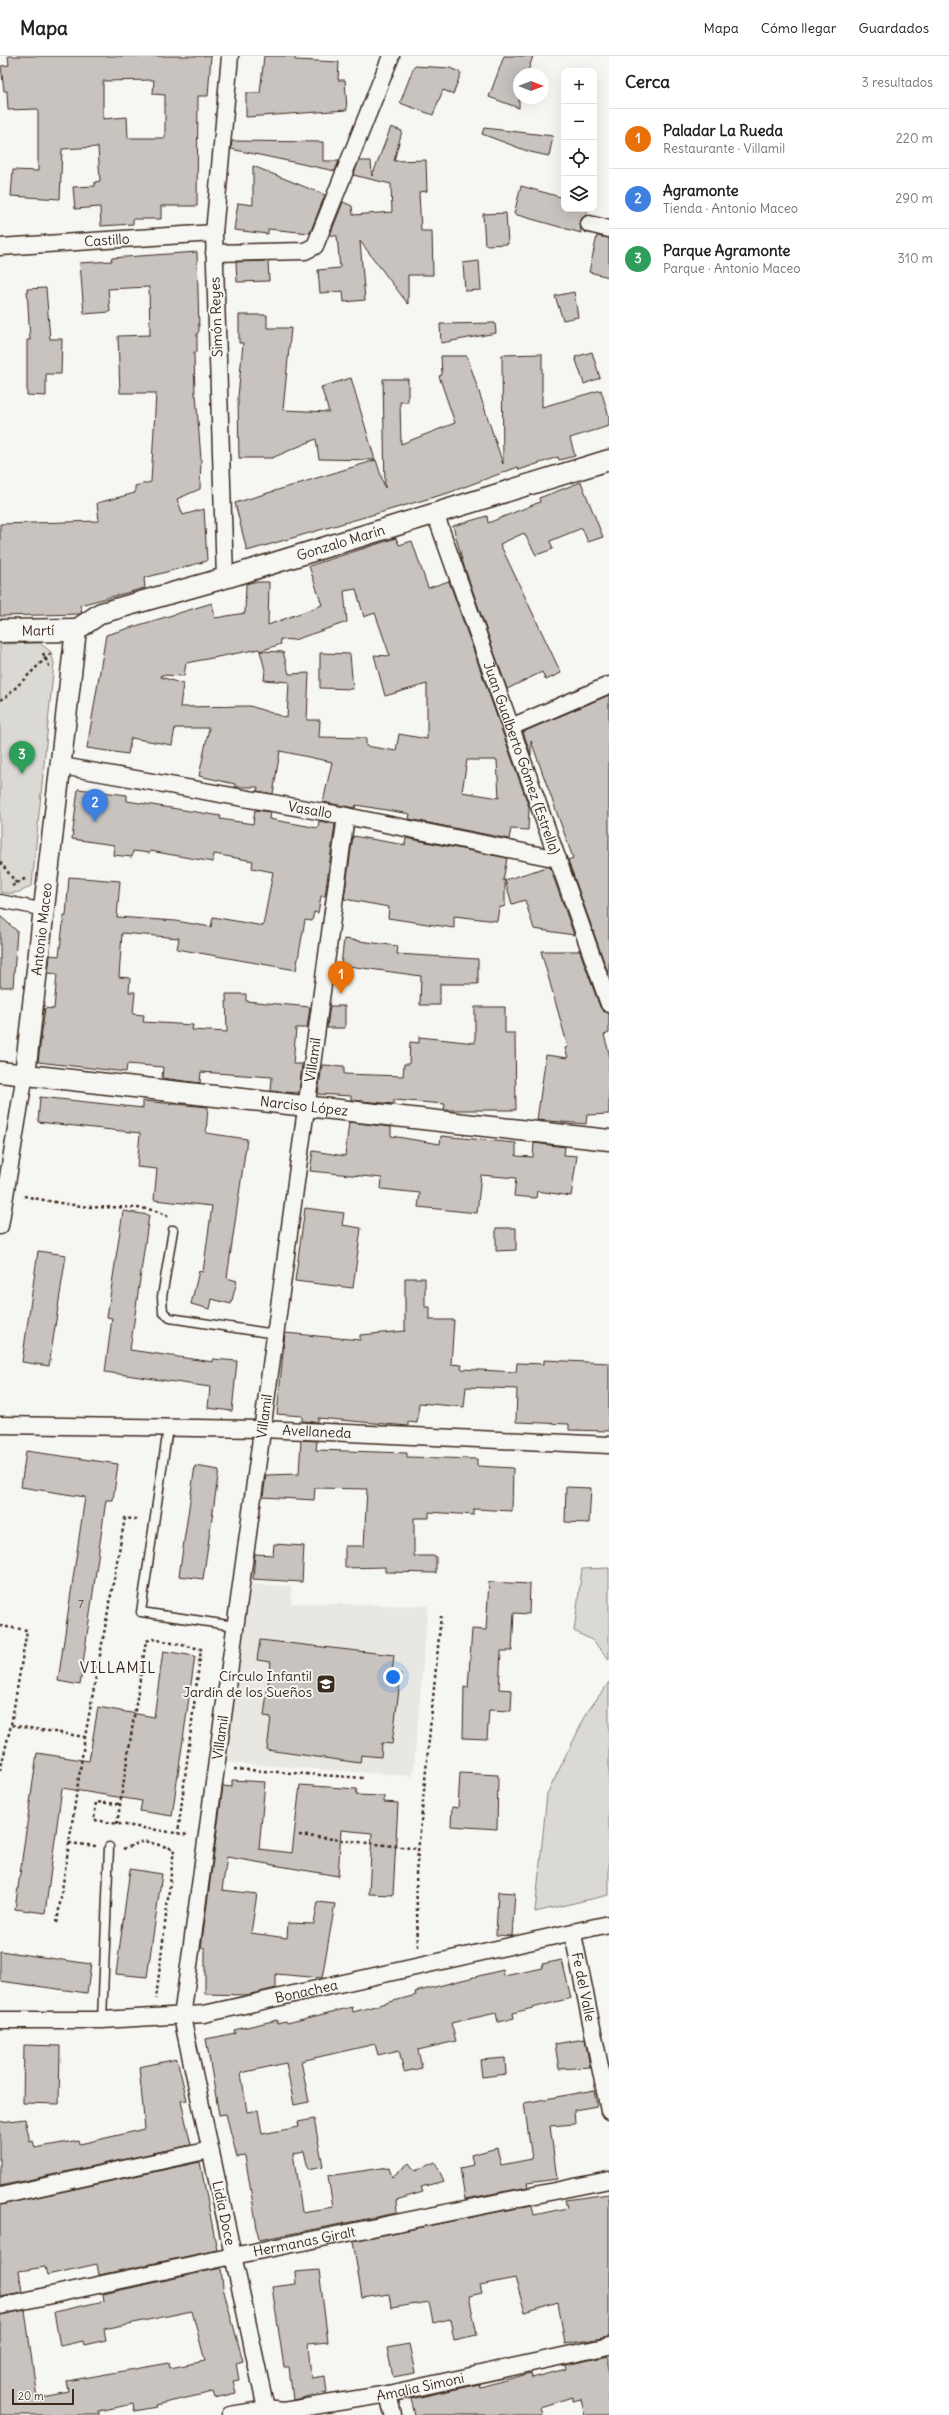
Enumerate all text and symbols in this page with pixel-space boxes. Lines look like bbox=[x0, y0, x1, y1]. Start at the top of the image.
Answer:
text: Mapa bbox=[20, 16, 68, 40]
text: Mapa bbox=[704, 19, 739, 37]
text: Cómo llegar bbox=[761, 19, 837, 37]
text: Guardados bbox=[859, 19, 929, 37]
north arrow bbox=[513, 68, 549, 104]
map controls bbox=[561, 68, 597, 212]
button: + bbox=[561, 68, 597, 104]
text: Cerca bbox=[625, 71, 670, 93]
text: 3 resultados bbox=[862, 74, 933, 91]
button: − bbox=[561, 104, 597, 140]
text: Paladar La Rueda bbox=[663, 121, 783, 140]
text: 1 bbox=[635, 130, 641, 147]
text: 220 m bbox=[896, 130, 933, 147]
button: locate bbox=[561, 140, 597, 176]
text: Restaurante · Villamil bbox=[663, 140, 785, 157]
button: layers bbox=[561, 176, 597, 212]
text: Agramonte bbox=[663, 181, 739, 200]
text: 2 bbox=[634, 190, 642, 207]
text: 290 m bbox=[895, 190, 933, 207]
text: Tienda · Antonio Maceo bbox=[663, 200, 798, 217]
street label: Castillo bbox=[83, 230, 130, 250]
text: Parque Agramonte bbox=[663, 241, 790, 260]
text: 3 bbox=[634, 250, 642, 267]
text: 310 m bbox=[898, 250, 933, 267]
text: Parque · Antonio Maceo bbox=[663, 260, 801, 277]
street label: Simón Reyes bbox=[206, 276, 226, 358]
street label: Gonzalo Marín bbox=[294, 520, 387, 564]
street label: Martí bbox=[21, 621, 55, 640]
street label: Juan Gualberto Gómez (Estrella) bbox=[479, 659, 564, 857]
pin: 3 bbox=[9, 741, 35, 774]
pin: 2 bbox=[82, 789, 108, 822]
street label: Vasallo bbox=[287, 797, 334, 822]
street label: Antonio Maceo bbox=[27, 881, 56, 976]
pin: 1 bbox=[328, 961, 354, 994]
street label: Villamil bbox=[301, 1036, 325, 1083]
street label: Narciso López bbox=[259, 1092, 349, 1120]
street label: Villamil bbox=[252, 1393, 276, 1440]
street label: Avellaneda bbox=[282, 1421, 352, 1442]
house number: 7 bbox=[78, 1596, 84, 1611]
district label: VILLAMIL bbox=[80, 1658, 156, 1677]
place label: Círculo Infantil Jardín de los Sueños bbox=[183, 1667, 312, 1701]
your location bbox=[383, 1667, 403, 1687]
school or university icon: Círculo Infantil Jardín de los Sueños bbox=[315, 1673, 337, 1695]
street label: Villamil bbox=[208, 1714, 232, 1761]
street label: Fe del Valle bbox=[568, 1951, 600, 2023]
street label: Bonachea bbox=[273, 1976, 339, 2007]
street label: Lidia Doce bbox=[208, 2179, 240, 2247]
street label: Hermanas Giralt bbox=[251, 2222, 357, 2261]
street label: Amalia Simoni bbox=[375, 2369, 466, 2405]
scale bar bbox=[12, 2387, 74, 2406]
text: 20 m bbox=[18, 2389, 44, 2403]

